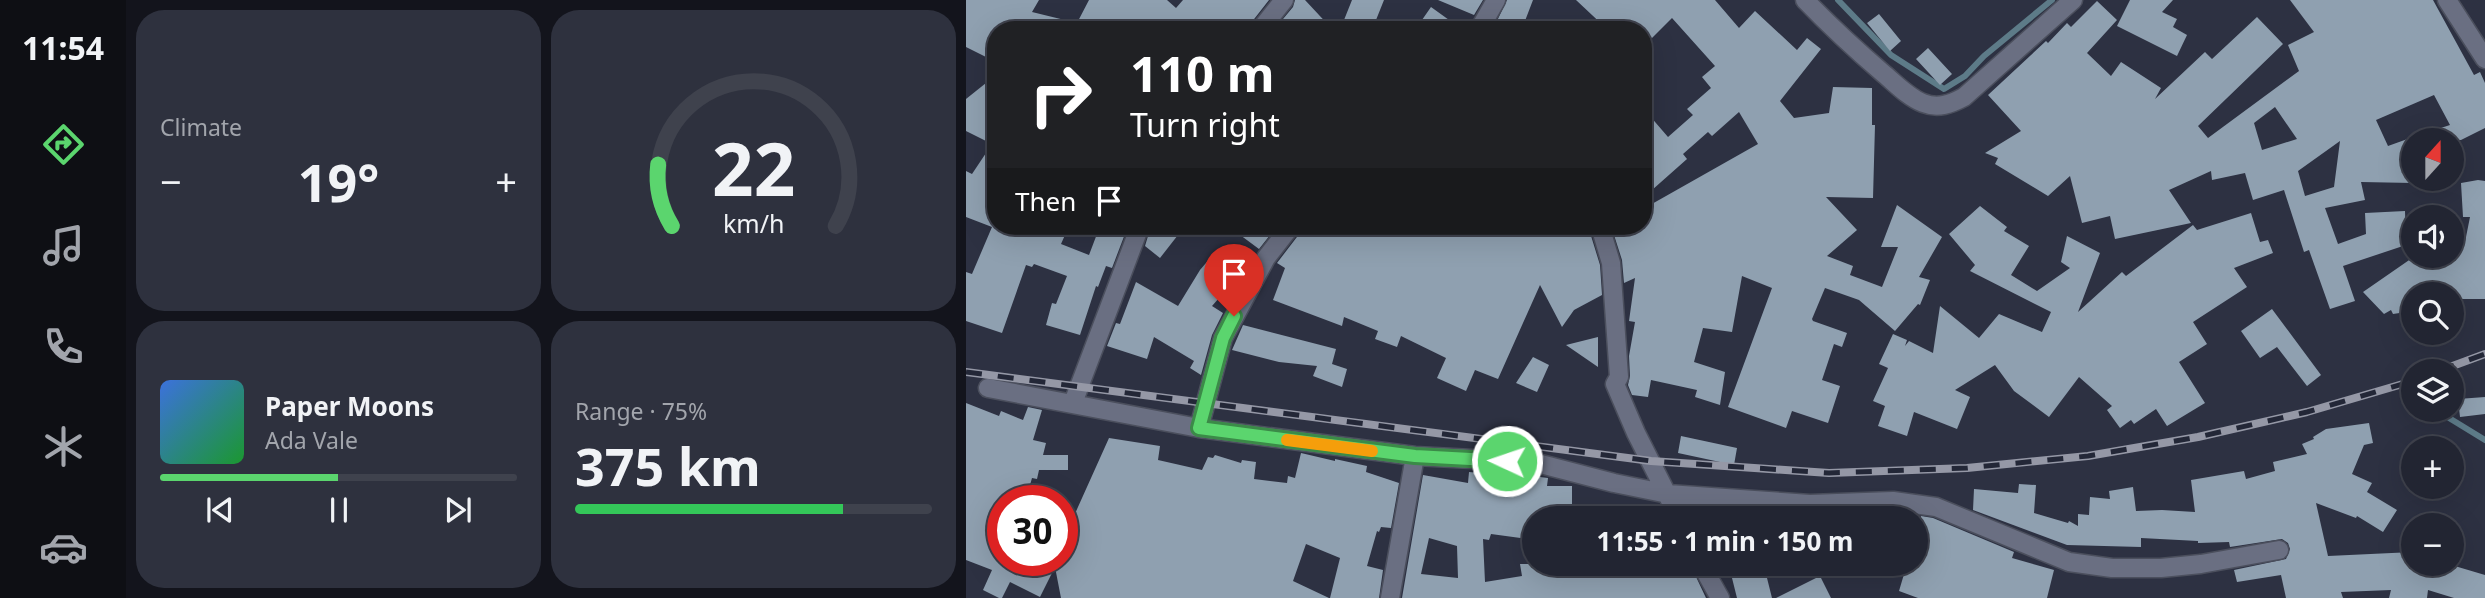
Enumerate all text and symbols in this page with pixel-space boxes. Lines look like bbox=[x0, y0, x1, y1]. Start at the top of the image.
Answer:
text: 11:54 bbox=[22, 26, 104, 69]
text: 110 m bbox=[1130, 40, 1275, 106]
icon: right bbox=[1015, 49, 1106, 140]
text: Turn right bbox=[1130, 103, 1280, 146]
text: Climate bbox=[160, 111, 242, 143]
text: 22 bbox=[712, 119, 795, 218]
icon: directions bbox=[39, 120, 88, 169]
north arrow bbox=[2401, 128, 2464, 191]
map controls bbox=[2401, 128, 2464, 576]
text: 19° bbox=[298, 146, 379, 217]
text: − bbox=[160, 155, 182, 207]
text: + bbox=[495, 155, 517, 207]
icon: arrive bbox=[1090, 182, 1128, 220]
text: Then bbox=[1015, 183, 1076, 219]
button: sound bbox=[2401, 205, 2464, 268]
text: km/h bbox=[723, 206, 784, 240]
icon: music bbox=[39, 221, 88, 270]
pin bbox=[1204, 244, 1264, 316]
icon: arrive bbox=[1215, 255, 1253, 293]
button: search bbox=[2401, 282, 2464, 345]
icon: phone bbox=[39, 322, 88, 371]
button: layers bbox=[2401, 359, 2464, 422]
text: Paper Moons bbox=[265, 388, 434, 424]
text: Range · 75% bbox=[575, 395, 707, 427]
icon: climate bbox=[39, 422, 88, 471]
text: Ada Vale bbox=[265, 424, 358, 456]
position arrow bbox=[1470, 424, 1544, 498]
text: 375 km bbox=[575, 430, 761, 501]
button: + bbox=[2401, 436, 2464, 499]
speed limit sign: 30 bbox=[987, 485, 1078, 576]
icon: previous bbox=[201, 491, 239, 529]
icon: pause bbox=[320, 491, 358, 529]
icon: next bbox=[439, 491, 477, 529]
button: − bbox=[2401, 513, 2464, 576]
icon: car bbox=[39, 523, 88, 572]
text: 11:55 · 1 min · 150 m bbox=[1597, 523, 1853, 559]

